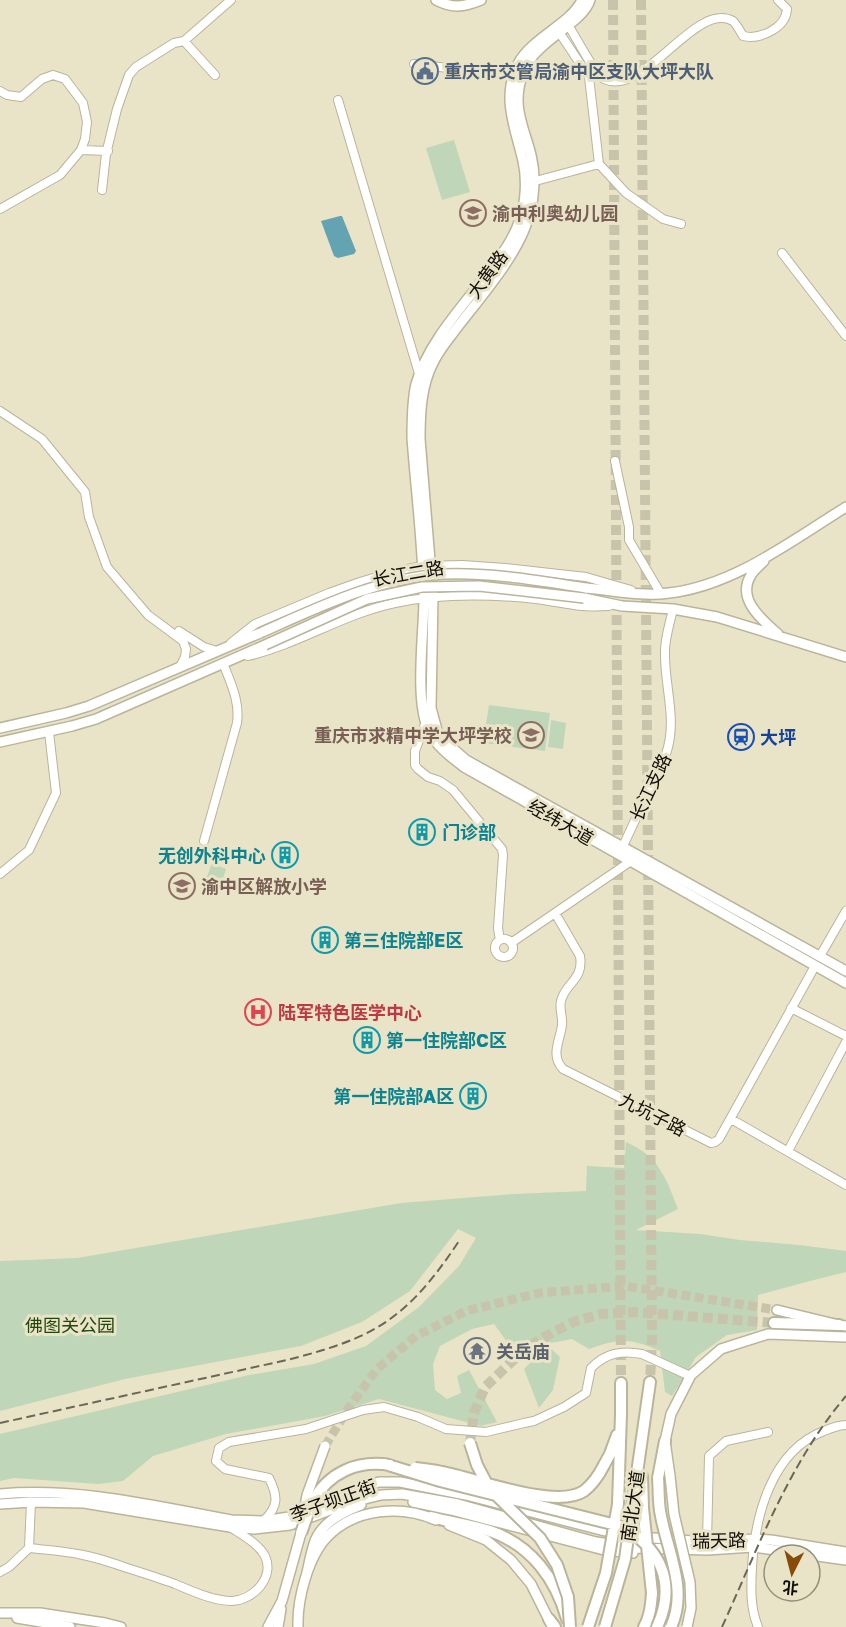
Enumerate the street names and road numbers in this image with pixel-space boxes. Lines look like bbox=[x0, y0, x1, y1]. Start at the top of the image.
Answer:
street label: 大黄路 bbox=[462, 246, 512, 302]
street label: 长江二路 bbox=[371, 556, 445, 590]
street label: 长江支路 bbox=[625, 750, 675, 824]
street label: 经纬大道 bbox=[524, 794, 598, 850]
street label: 九坑子路 bbox=[616, 1088, 690, 1140]
street label: 南北大道 bbox=[616, 1469, 648, 1543]
street label: 李子坝正街 bbox=[287, 1474, 379, 1526]
street label: 瑞天路 bbox=[692, 1529, 746, 1551]

